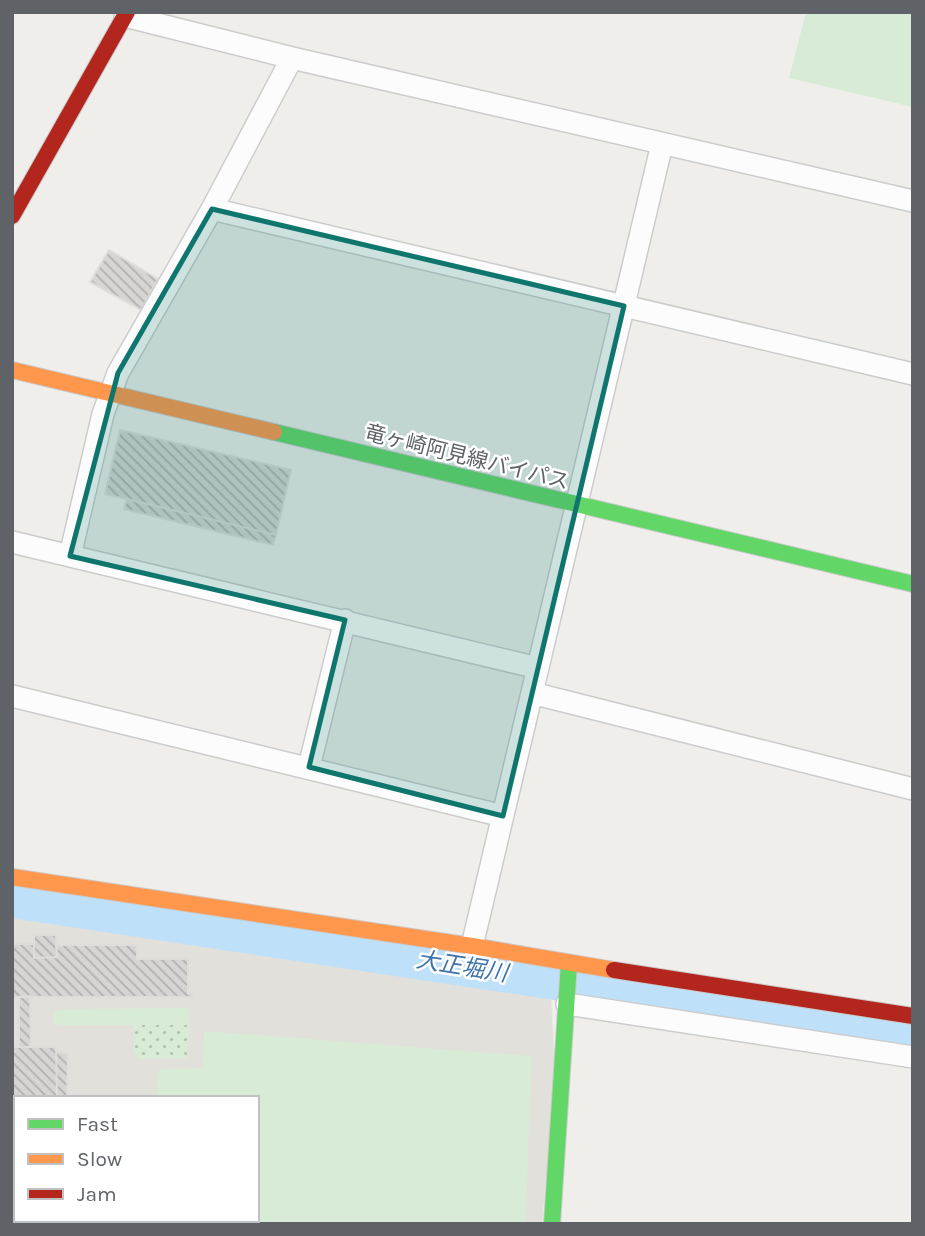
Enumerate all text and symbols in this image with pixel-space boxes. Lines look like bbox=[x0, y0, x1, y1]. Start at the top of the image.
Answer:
street label: 竜ヶ崎阿見線バイパス bbox=[362, 420, 572, 494]
water label: 大正堀川 bbox=[414, 946, 512, 987]
legend bbox=[14, 1096, 259, 1222]
text: Fast bbox=[77, 1112, 118, 1136]
text: Slow bbox=[77, 1147, 122, 1171]
text: Jam bbox=[77, 1182, 117, 1206]

